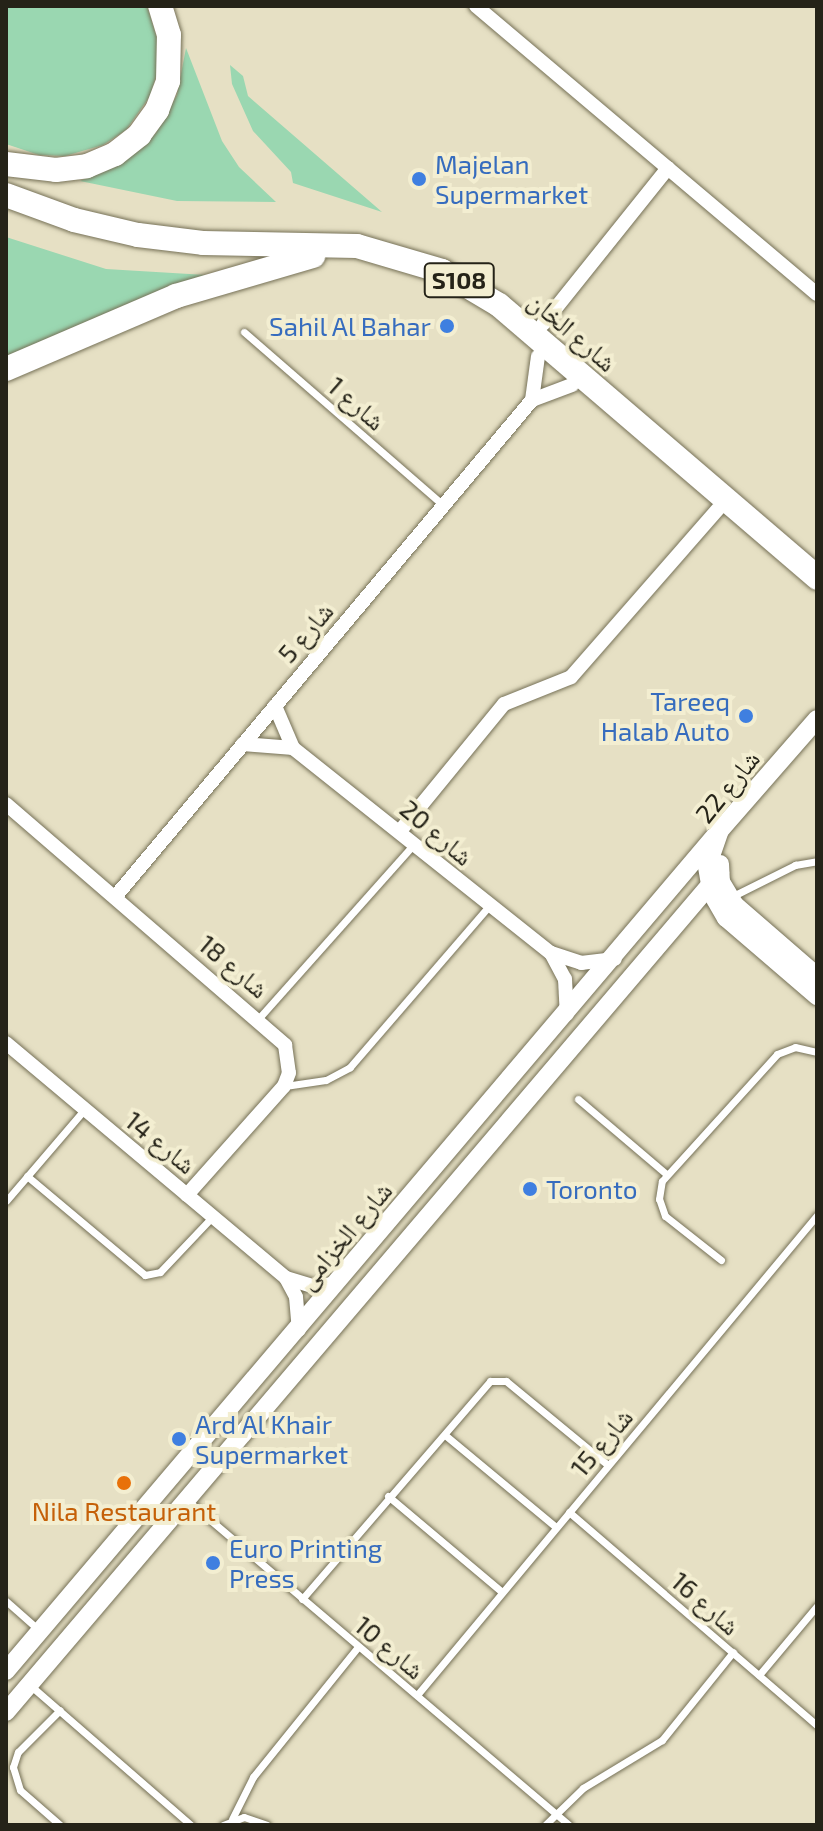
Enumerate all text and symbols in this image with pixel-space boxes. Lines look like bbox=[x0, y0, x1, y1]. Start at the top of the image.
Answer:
place label: Majelan Supermarket bbox=[435, 148, 588, 210]
marker: Majelan Supermarket bbox=[410, 170, 428, 188]
road number: S108 bbox=[423, 260, 495, 300]
street label: شارع الخان bbox=[523, 284, 623, 378]
place label: Sahil Al Bahar bbox=[267, 310, 431, 342]
marker: Sahil Al Bahar bbox=[438, 317, 456, 335]
street label: شارع 1 bbox=[322, 370, 392, 436]
street label: شارع 5 bbox=[271, 595, 339, 669]
place label: Tareeq Halab Auto bbox=[600, 685, 730, 746]
marker: Tareeq Halab Auto bbox=[737, 707, 755, 725]
street label: شارع 22 bbox=[688, 743, 766, 829]
street label: شارع 20 bbox=[394, 793, 480, 871]
street label: شارع 18 bbox=[193, 928, 275, 1004]
street label: شارع 14 bbox=[119, 1104, 203, 1180]
place label: Toronto bbox=[546, 1173, 638, 1205]
street label: شارع الخزامى bbox=[290, 1175, 398, 1295]
marker: Toronto bbox=[521, 1180, 539, 1198]
street label: شارع 15 bbox=[563, 1402, 639, 1482]
place label: Ard Al Khair Supermarket bbox=[195, 1408, 348, 1470]
marker: Ard Al Khair Supermarket bbox=[170, 1430, 188, 1448]
marker: Nila Restaurant bbox=[115, 1474, 133, 1492]
place label: Nila Restaurant bbox=[32, 1495, 216, 1527]
place label: Euro Printing Press bbox=[229, 1532, 382, 1594]
marker: Euro Printing Press bbox=[204, 1554, 222, 1572]
street label: شارع 16 bbox=[665, 1565, 747, 1641]
street label: شارع 10 bbox=[349, 1609, 431, 1685]

